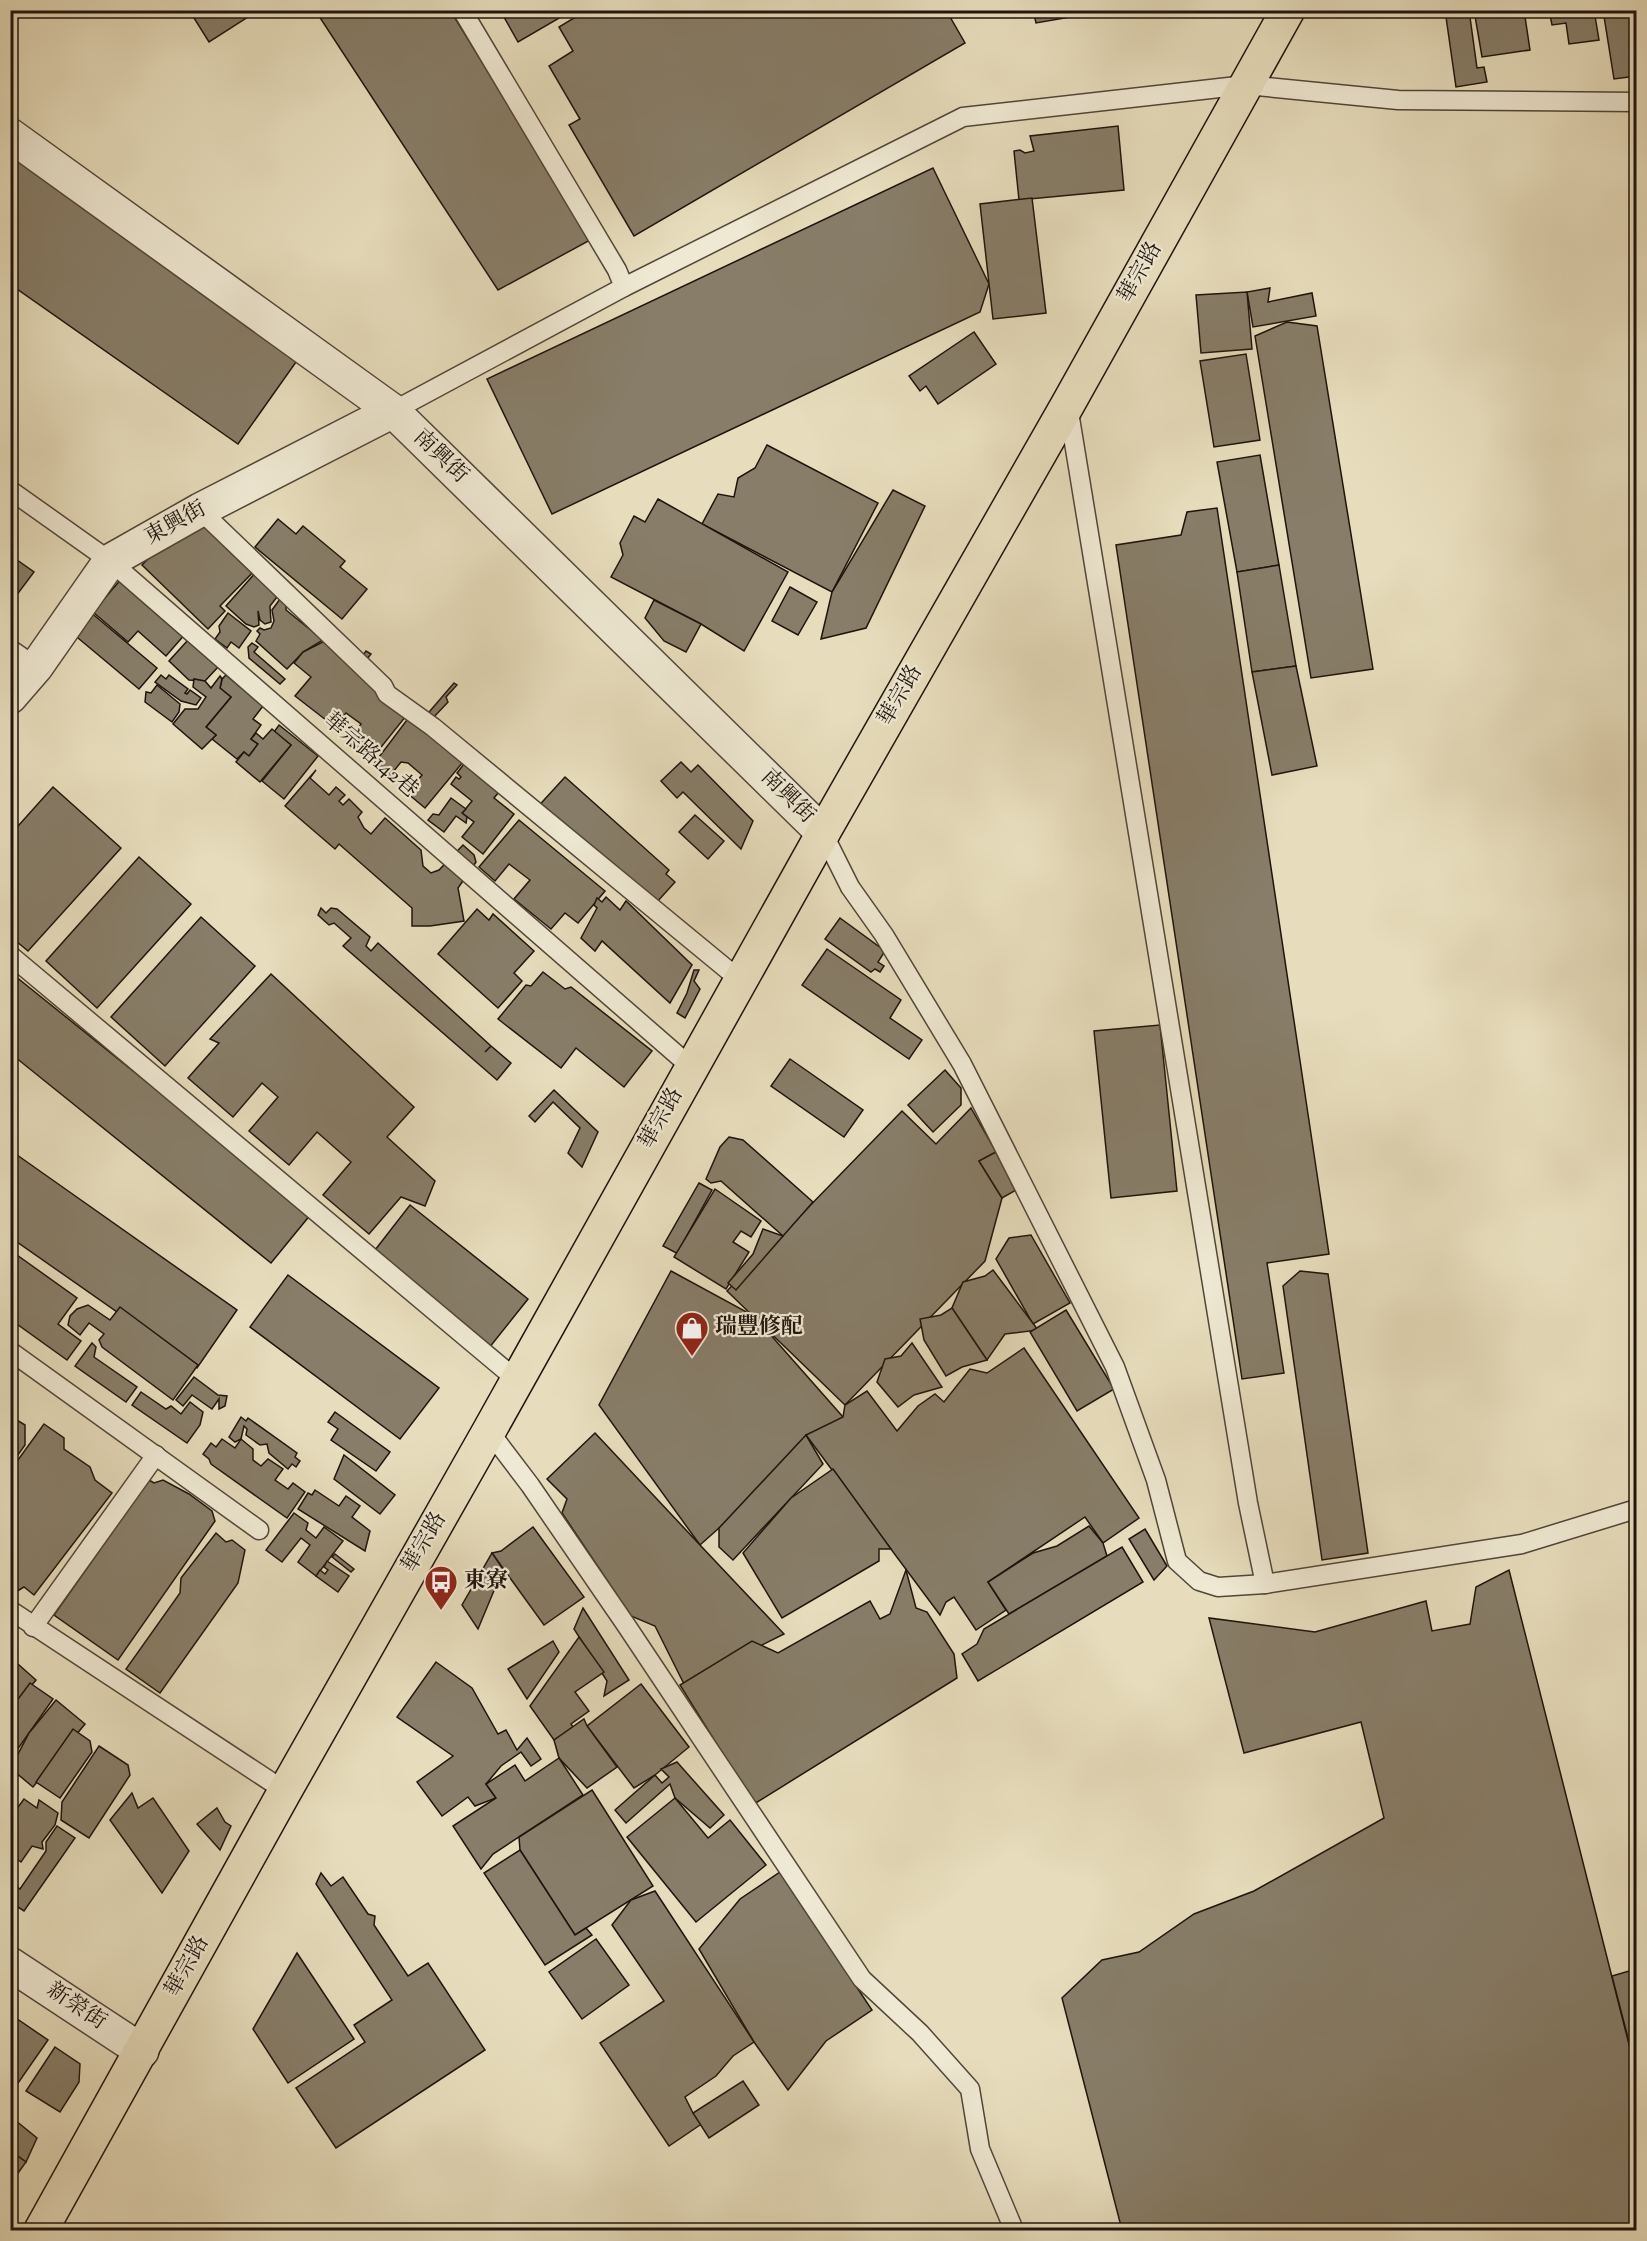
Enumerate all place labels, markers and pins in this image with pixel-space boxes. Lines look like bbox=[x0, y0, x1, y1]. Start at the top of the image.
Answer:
shop icon: 瑞豐修配 bbox=[674, 1310, 710, 1357]
place label: 瑞豐修配 bbox=[715, 1312, 803, 1344]
bus stop icon: 東寮 bbox=[423, 1564, 459, 1611]
place label: 東寮 bbox=[464, 1566, 508, 1598]

